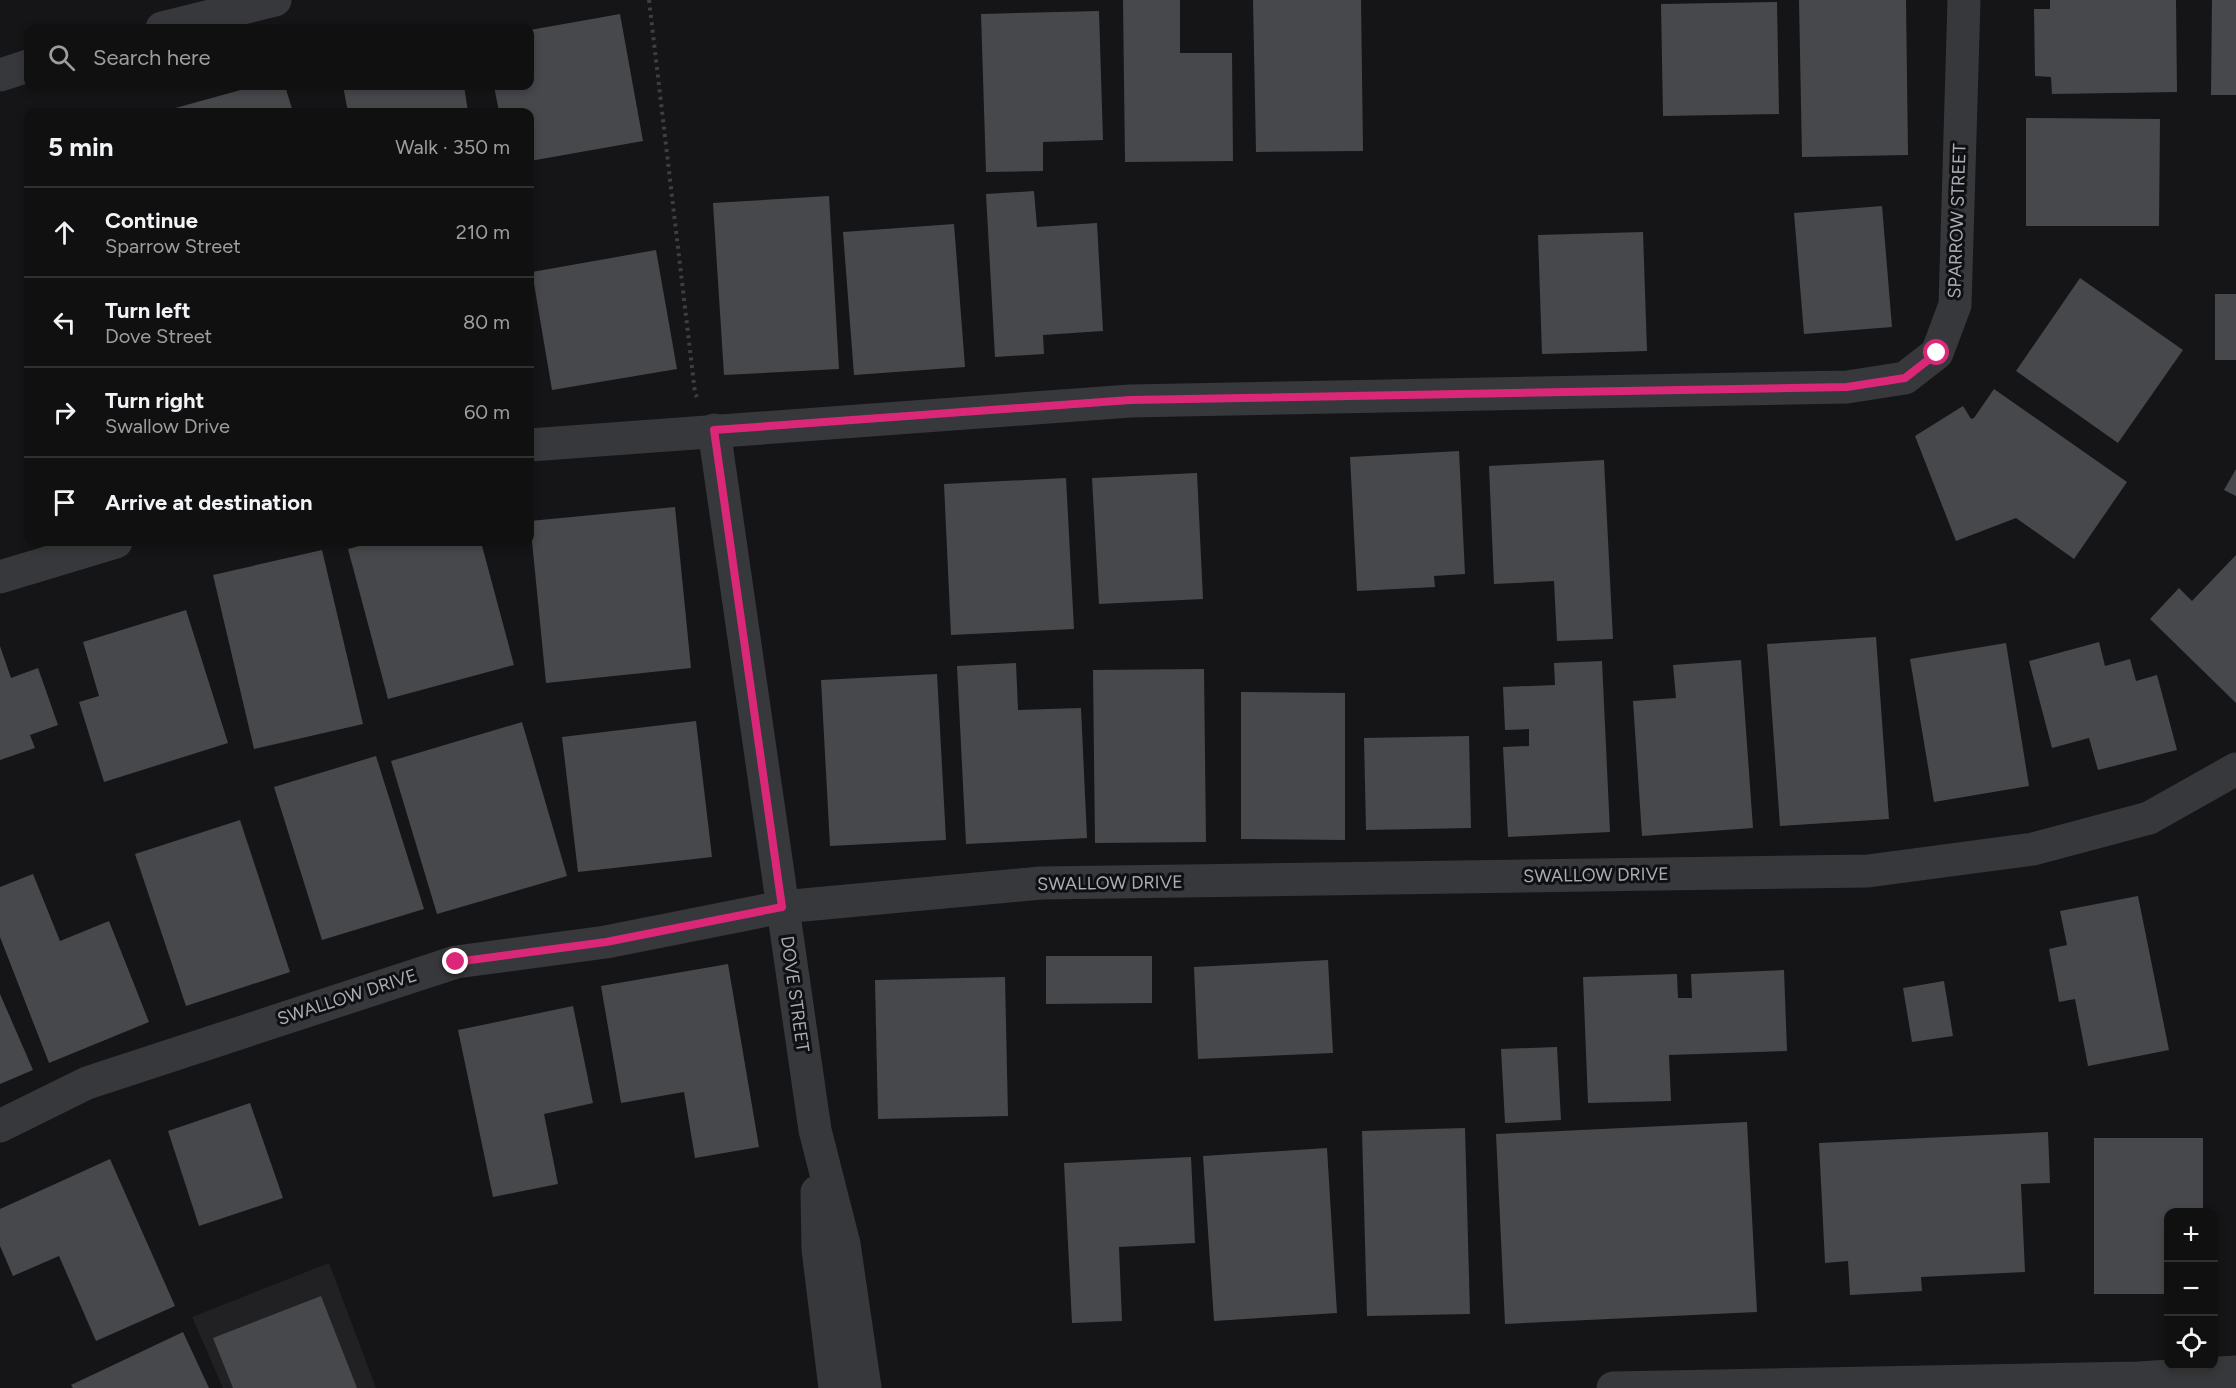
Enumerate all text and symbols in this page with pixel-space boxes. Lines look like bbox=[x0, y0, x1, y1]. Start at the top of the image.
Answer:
search box bbox=[24, 24, 534, 90]
icon: search bbox=[45, 41, 78, 74]
text: Search here bbox=[93, 44, 211, 71]
text: 5 min bbox=[48, 131, 114, 163]
text: Walk · 350 m bbox=[395, 135, 510, 159]
street label: SPARROW STREET bbox=[1943, 143, 1971, 299]
text: Continue bbox=[105, 207, 198, 234]
icon: ahead bbox=[48, 216, 81, 249]
text: 210 m bbox=[456, 220, 510, 244]
text: Sparrow Street bbox=[105, 234, 241, 258]
text: Turn left bbox=[105, 297, 191, 324]
icon: left bbox=[48, 306, 81, 339]
text: 80 m bbox=[463, 310, 510, 334]
text: Dove Street bbox=[105, 324, 212, 348]
route start bbox=[1923, 339, 1949, 365]
text: Turn right bbox=[105, 387, 204, 414]
icon: right bbox=[48, 396, 81, 429]
text: 60 m bbox=[464, 400, 510, 424]
text: Swallow Drive bbox=[105, 414, 230, 438]
icon: arrive bbox=[48, 486, 81, 519]
text: Arrive at destination bbox=[105, 489, 313, 516]
street label: SWALLOW DRIVE bbox=[1523, 863, 1669, 887]
street label: SWALLOW DRIVE bbox=[1037, 871, 1183, 895]
street label: DOVE STREET bbox=[776, 934, 814, 1054]
route end bbox=[442, 948, 468, 974]
street label: SWALLOW DRIVE bbox=[274, 964, 420, 1030]
map controls bbox=[2164, 1208, 2218, 1370]
button: + bbox=[2164, 1208, 2218, 1262]
button: − bbox=[2164, 1262, 2218, 1316]
button: locate bbox=[2164, 1316, 2218, 1370]

